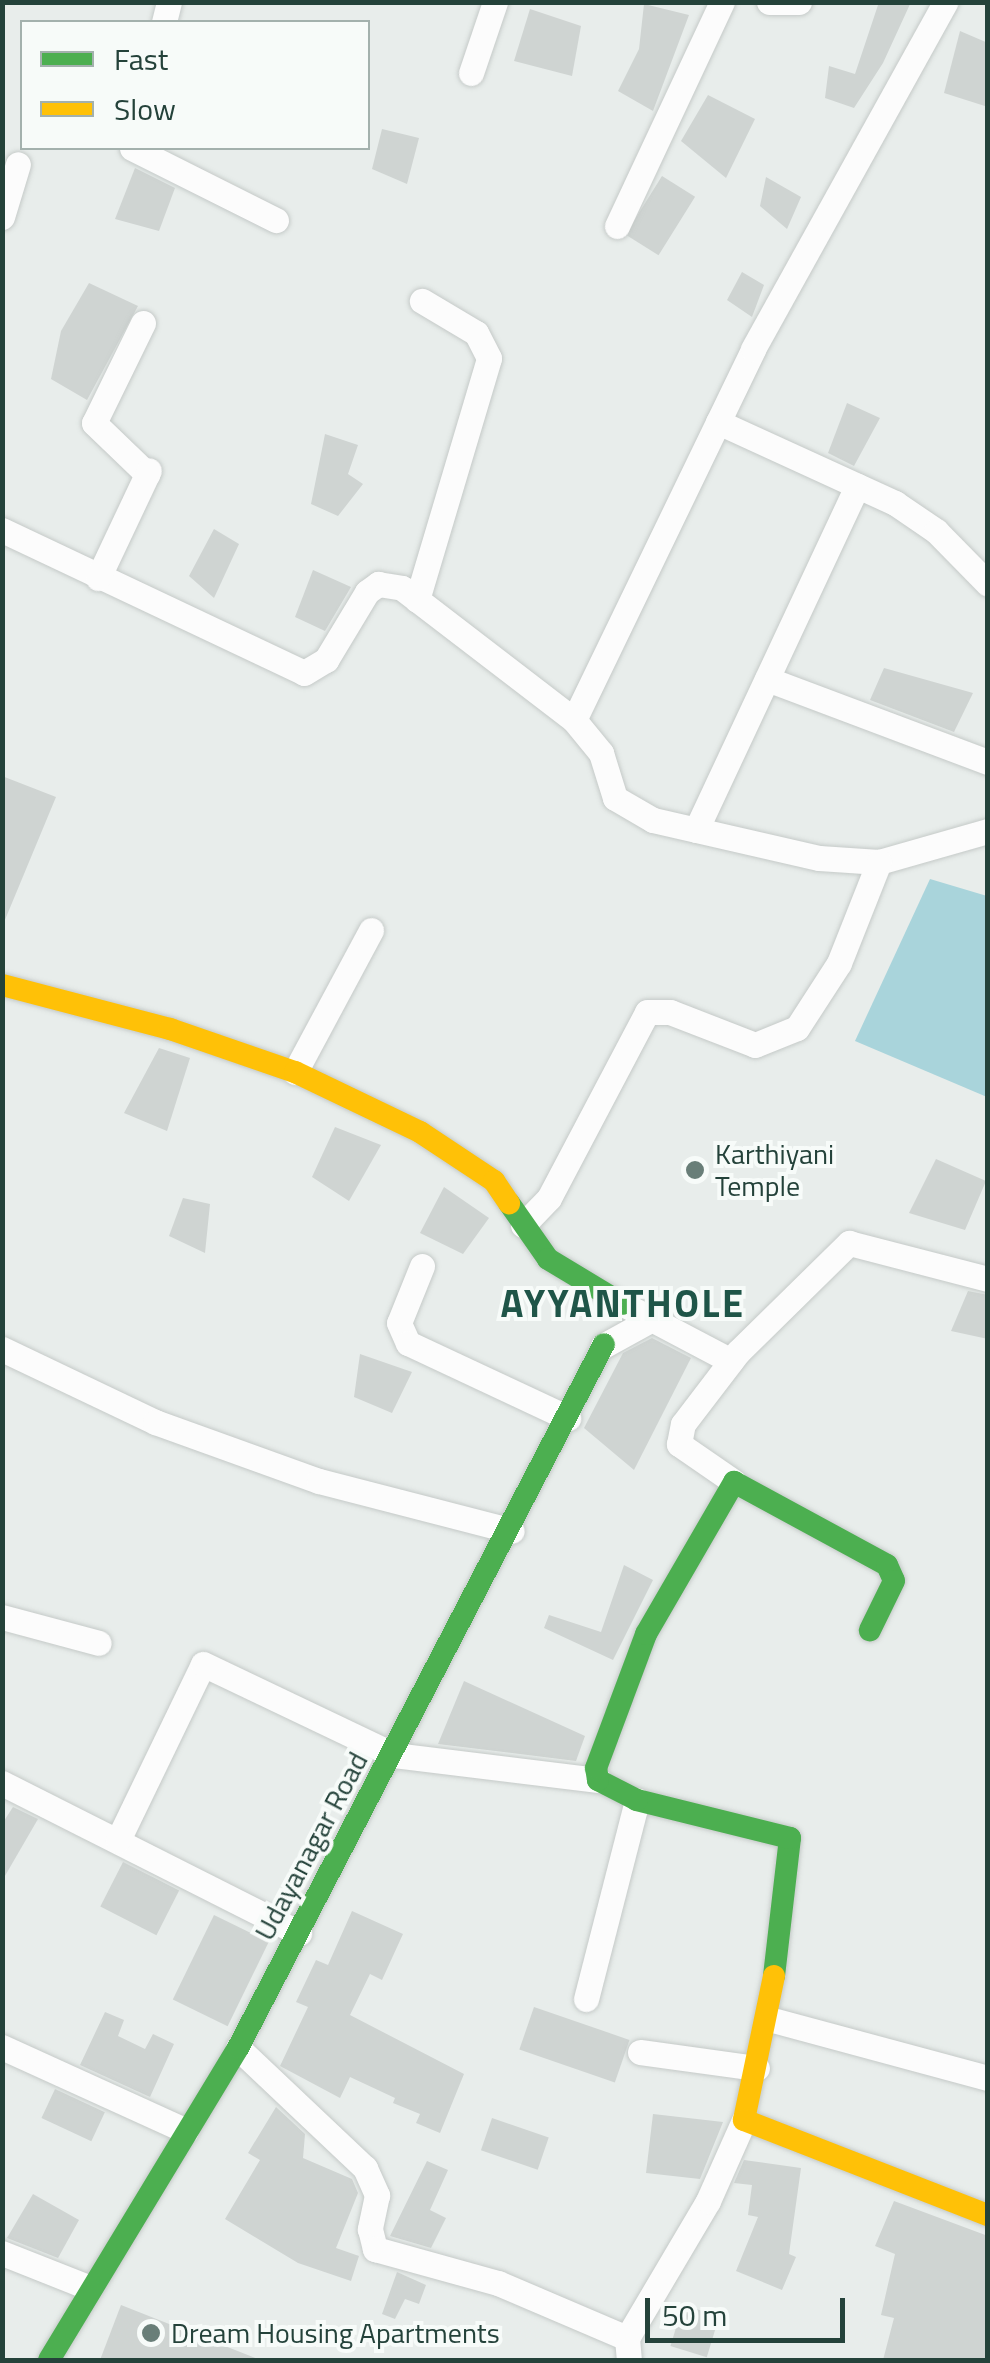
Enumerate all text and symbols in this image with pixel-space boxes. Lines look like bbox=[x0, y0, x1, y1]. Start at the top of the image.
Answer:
legend bbox=[20, 20, 370, 150]
text: Fast bbox=[114, 36, 168, 82]
text: Slow bbox=[114, 86, 176, 132]
place label: Karthiyani Temple bbox=[715, 1137, 834, 1203]
marker: Karthiyani Temple bbox=[684, 1159, 706, 1181]
district label: AYYANTHOLE bbox=[501, 1281, 745, 1327]
street label: Udayanagar Road bbox=[247, 1746, 375, 1946]
scale bar bbox=[650, 2278, 850, 2340]
text: 50 m bbox=[662, 2292, 727, 2338]
place label: Dream Housing Apartments bbox=[171, 2316, 500, 2350]
marker: Dream Housing Apartments bbox=[140, 2322, 162, 2344]

